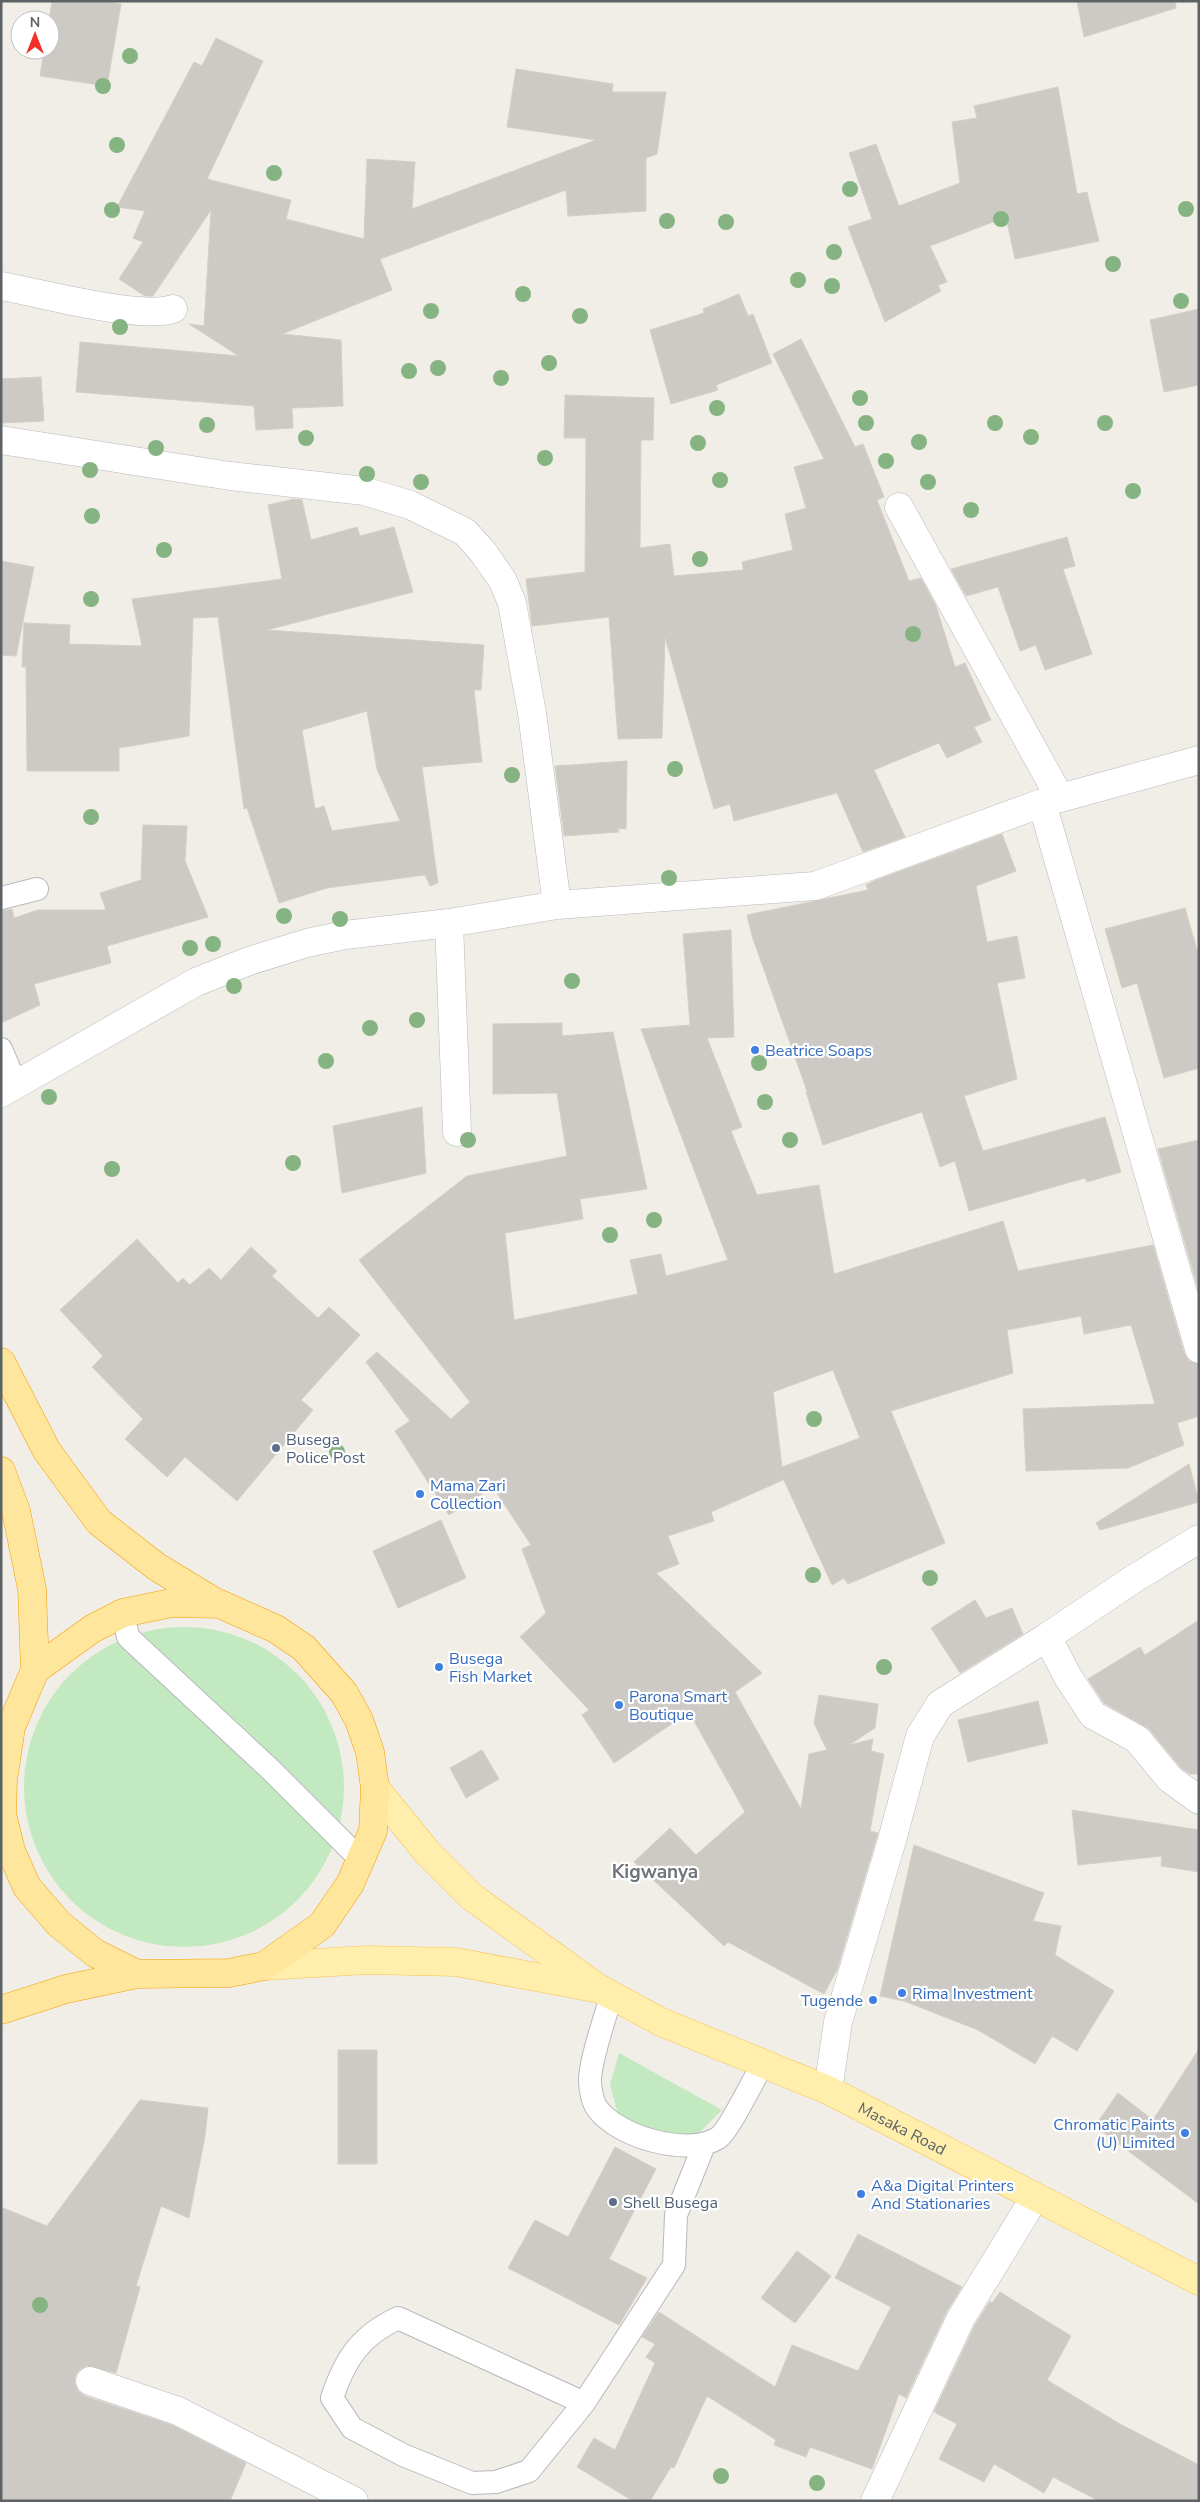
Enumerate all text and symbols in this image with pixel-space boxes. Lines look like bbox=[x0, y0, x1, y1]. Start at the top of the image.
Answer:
north arrow bbox=[10, 10, 60, 60]
text: N bbox=[30, 13, 40, 32]
place label: Beatrice Soaps bbox=[765, 1040, 872, 1062]
marker: Beatrice Soaps bbox=[749, 1044, 761, 1056]
place label: Busega Police Post bbox=[286, 1429, 365, 1469]
marker: Busega Police Post bbox=[270, 1442, 282, 1454]
place label: Mama Zari Collection bbox=[430, 1475, 506, 1515]
marker: Mama Zari Collection bbox=[414, 1488, 426, 1500]
place label: Busega Fish Market bbox=[449, 1648, 533, 1688]
marker: Busega Fish Market bbox=[433, 1661, 445, 1673]
place label: Parona Smart Boutique bbox=[629, 1686, 728, 1726]
marker: Parona Smart Boutique bbox=[613, 1699, 625, 1711]
district label: Kigwanya bbox=[612, 1859, 698, 1885]
place label: Rima Investment bbox=[912, 1983, 1033, 2005]
marker: Rima Investment bbox=[896, 1987, 908, 1999]
place label: Tugende bbox=[801, 1990, 863, 2012]
marker: Tugende bbox=[867, 1994, 879, 2006]
street label: Masaka Road bbox=[854, 2097, 950, 2161]
place label: Chromatic Paints (U) Limited bbox=[1053, 2114, 1175, 2154]
marker: Chromatic Paints (U) Limited bbox=[1179, 2127, 1191, 2139]
place label: A&a Digital Printers And Stationaries bbox=[871, 2175, 1014, 2215]
marker: A&a Digital Printers And Stationaries bbox=[855, 2188, 867, 2200]
place label: Shell Busega bbox=[623, 2192, 718, 2214]
marker: Shell Busega bbox=[607, 2196, 619, 2208]

